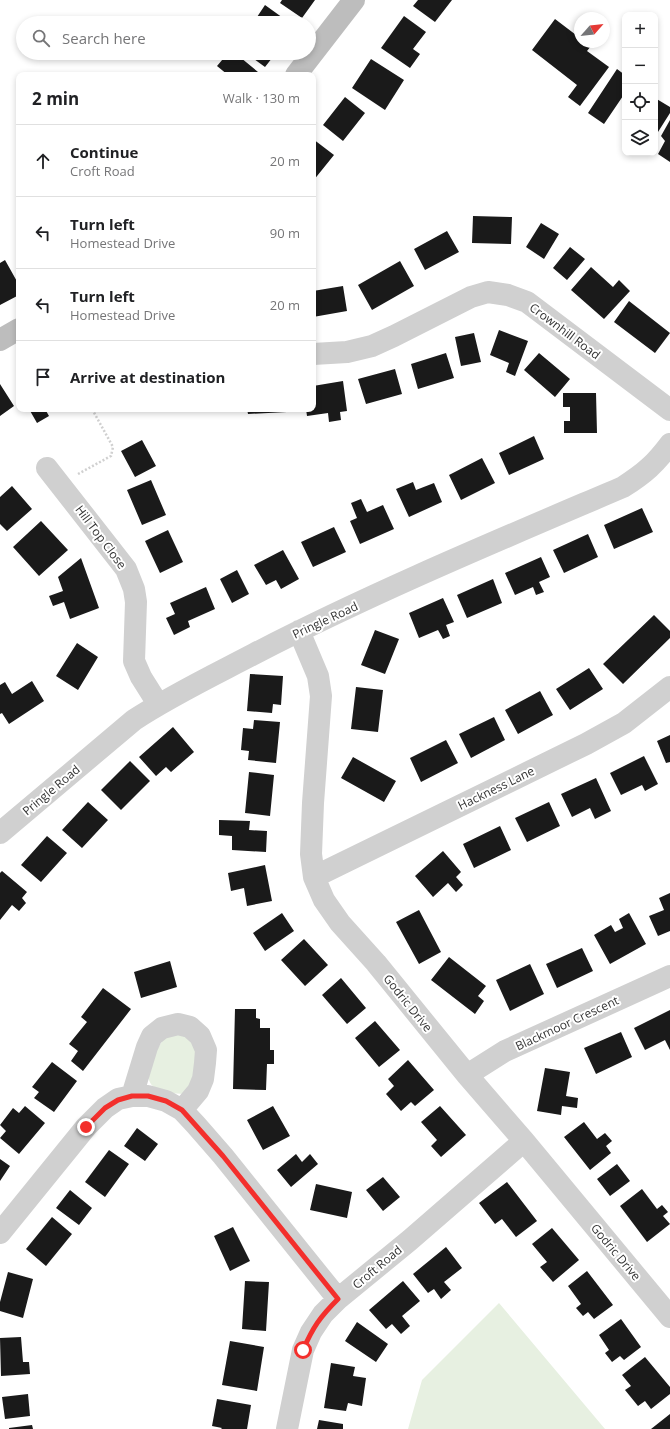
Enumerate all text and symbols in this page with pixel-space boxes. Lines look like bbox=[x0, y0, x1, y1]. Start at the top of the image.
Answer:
north arrow bbox=[574, 12, 610, 48]
map controls bbox=[622, 12, 658, 156]
button: + bbox=[622, 12, 658, 48]
search box bbox=[16, 16, 316, 60]
icon: search bbox=[30, 27, 52, 49]
text: Search here bbox=[62, 28, 146, 48]
button: − bbox=[622, 48, 658, 84]
button: locate bbox=[622, 84, 658, 120]
text: 2 min bbox=[32, 87, 79, 110]
text: Walk · 130 m bbox=[223, 89, 300, 107]
button: layers bbox=[622, 120, 658, 156]
text: Continue bbox=[70, 142, 138, 162]
icon: ahead bbox=[32, 150, 54, 172]
text: 20 m bbox=[270, 152, 300, 170]
text: Croft Road bbox=[70, 162, 135, 180]
text: Turn left bbox=[70, 214, 135, 234]
icon: left bbox=[32, 222, 54, 244]
text: 90 m bbox=[270, 224, 300, 242]
text: Homestead Drive bbox=[70, 234, 175, 252]
text: Turn left bbox=[70, 286, 135, 306]
icon: left bbox=[32, 294, 54, 316]
text: 20 m bbox=[270, 296, 300, 314]
street label: Crownhill Road bbox=[526, 299, 604, 363]
text: Homestead Drive bbox=[70, 306, 175, 324]
icon: arrive bbox=[32, 366, 54, 388]
text: Arrive at destination bbox=[70, 367, 225, 387]
street label: Hill Top Close bbox=[71, 502, 131, 573]
street label: Pringle Road bbox=[289, 597, 361, 643]
street label: Pringle Road bbox=[19, 761, 83, 819]
street label: Hackness Lane bbox=[455, 762, 537, 814]
street label: Godric Drive bbox=[380, 971, 437, 1036]
street label: Blackmoor Crescent bbox=[513, 992, 621, 1054]
route end bbox=[77, 1118, 95, 1136]
street label: Godric Drive bbox=[587, 1220, 645, 1284]
street label: Croft Road bbox=[349, 1241, 405, 1293]
route start bbox=[294, 1341, 312, 1359]

